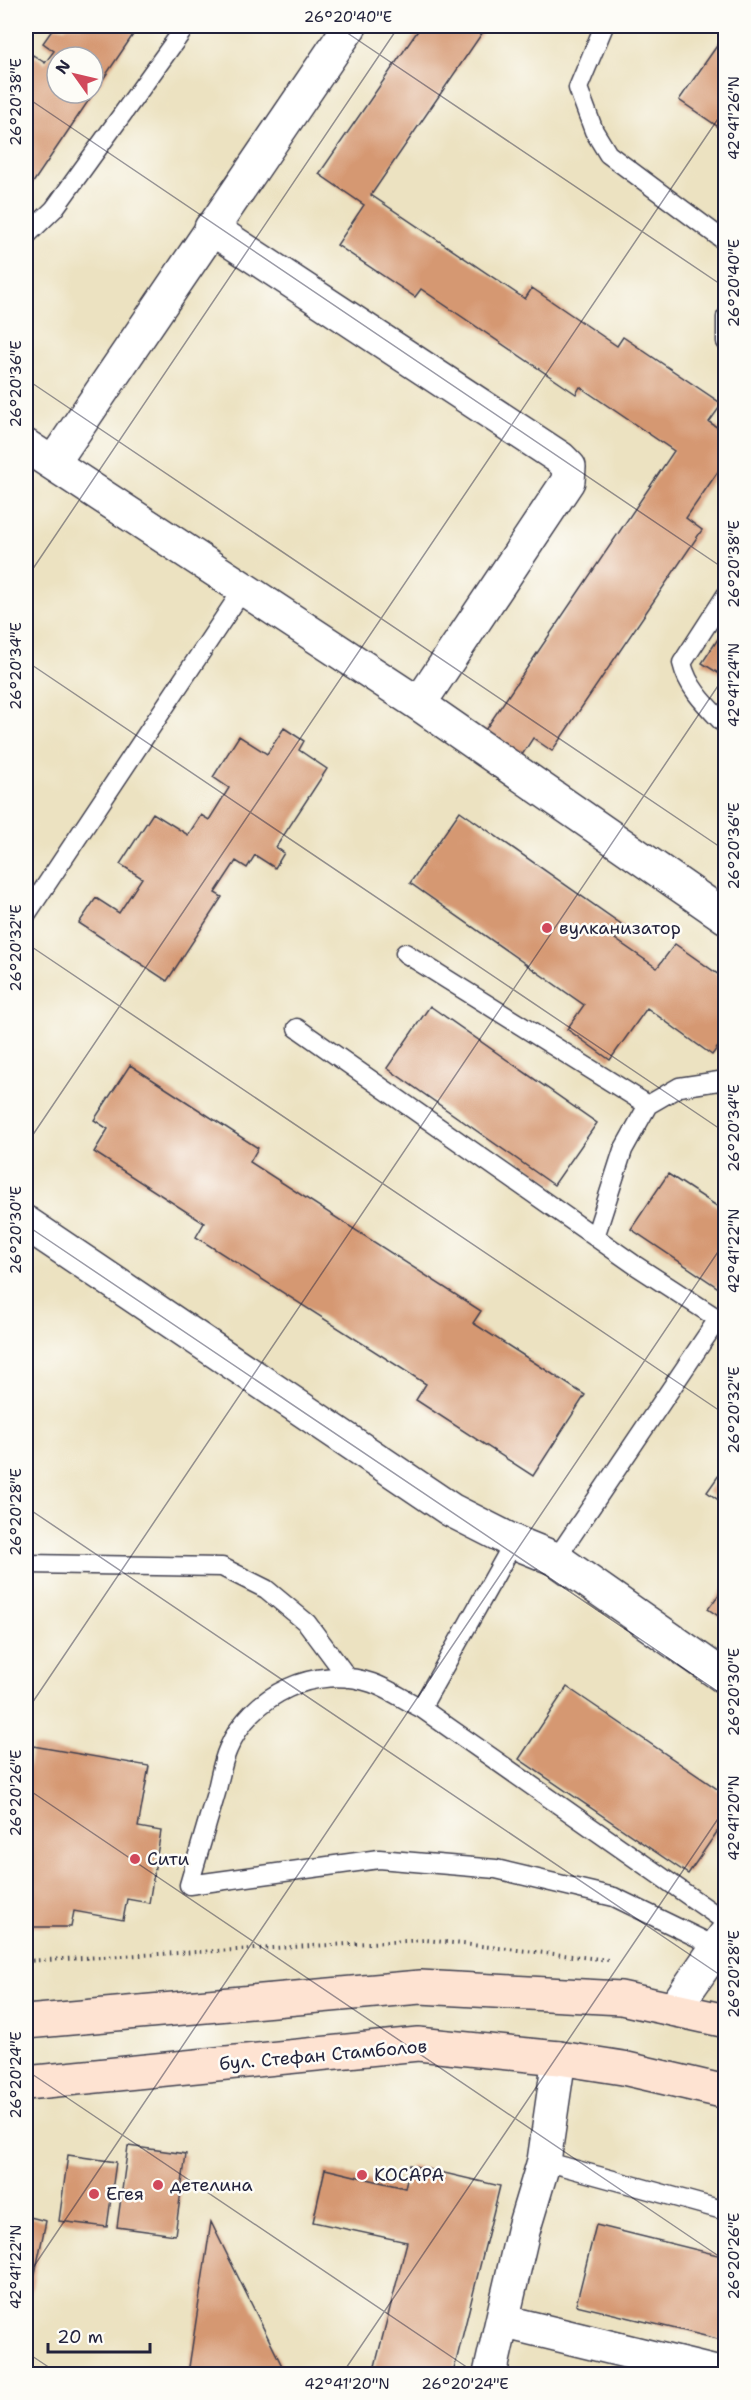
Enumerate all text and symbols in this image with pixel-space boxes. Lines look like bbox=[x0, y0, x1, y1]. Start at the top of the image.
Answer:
text: 26°20'40"E bbox=[304, 7, 392, 27]
north arrow bbox=[45, 45, 105, 105]
text: N bbox=[51, 56, 75, 78]
text: 26°20'38"E bbox=[6, 58, 26, 146]
text: 42°41'26"N bbox=[724, 76, 744, 160]
text: 26°20'40"E bbox=[724, 239, 744, 327]
text: 26°20'36"E bbox=[6, 340, 26, 428]
text: 26°20'38"E bbox=[724, 520, 744, 608]
text: 26°20'34"E bbox=[6, 622, 26, 710]
text: 42°41'24"N bbox=[724, 643, 744, 727]
text: 26°20'36"E bbox=[724, 802, 744, 890]
text: 26°20'32"E bbox=[6, 904, 26, 992]
place label: вулканизатор bbox=[559, 916, 681, 940]
marker: вулканизатор bbox=[540, 921, 554, 935]
text: 26°20'34"E bbox=[724, 1084, 744, 1172]
text: 26°20'30"E bbox=[6, 1186, 26, 1274]
text: 42°41'22"N bbox=[724, 1209, 744, 1293]
text: 26°20'32"E bbox=[724, 1366, 744, 1454]
text: 26°20'28"E bbox=[6, 1468, 26, 1556]
text: 26°20'30"E bbox=[724, 1648, 744, 1736]
text: 26°20'26"E bbox=[6, 1750, 26, 1836]
text: 42°41'20"N bbox=[724, 1775, 744, 1861]
place label: Сити bbox=[147, 1847, 189, 1871]
marker: Сити bbox=[128, 1852, 142, 1866]
text: 26°20'28"E bbox=[724, 1930, 744, 2018]
text: 26°20'24"E bbox=[6, 2031, 26, 2119]
street label: бул. Стефан Стамболов bbox=[218, 2034, 428, 2076]
place label: КОСАРА bbox=[374, 2163, 444, 2187]
marker: КОСАРА bbox=[355, 2168, 369, 2182]
place label: детелина bbox=[170, 2173, 253, 2197]
marker: детелина bbox=[151, 2178, 165, 2192]
place label: Егея bbox=[106, 2182, 144, 2206]
marker: Егея bbox=[87, 2187, 101, 2201]
text: 26°20'26"E bbox=[724, 2213, 744, 2299]
text: 42°41'22"N bbox=[6, 2225, 26, 2309]
scale bar bbox=[48, 2316, 150, 2354]
text: 20 m bbox=[57, 2325, 103, 2349]
text: 42°41'20"N bbox=[304, 2374, 390, 2394]
text: 26°20'24"E bbox=[421, 2374, 509, 2394]

